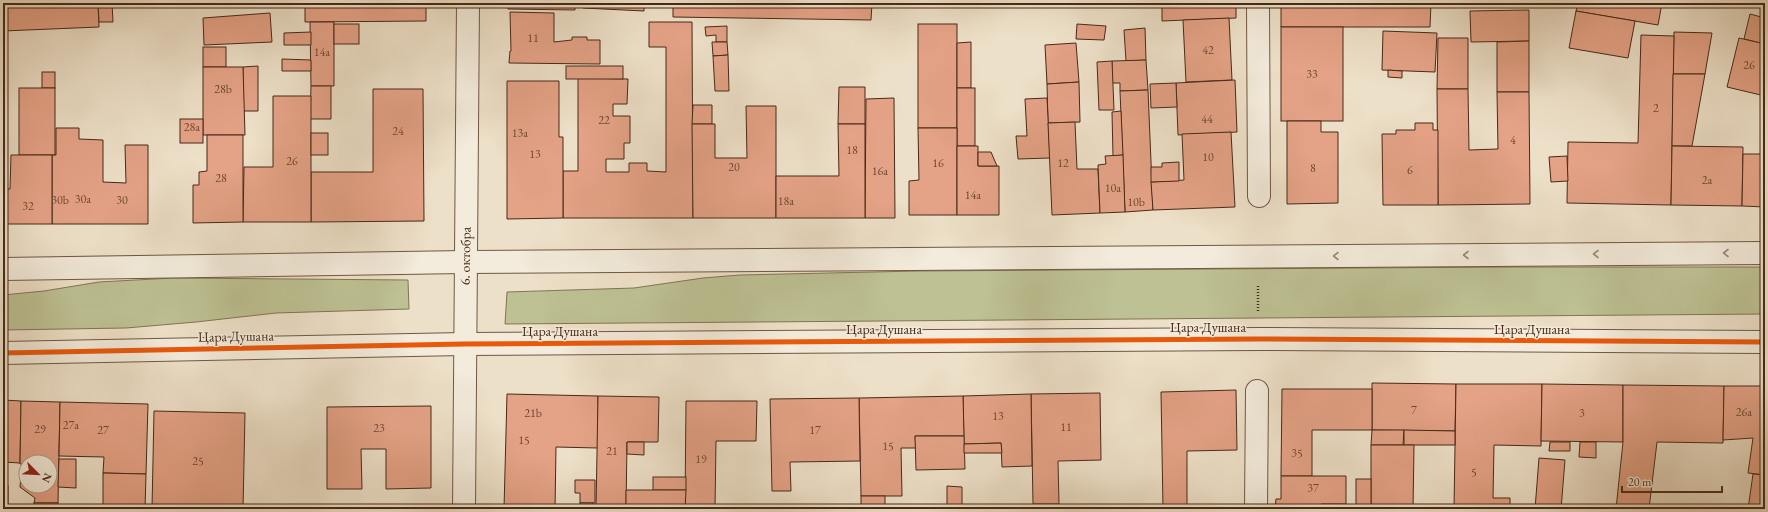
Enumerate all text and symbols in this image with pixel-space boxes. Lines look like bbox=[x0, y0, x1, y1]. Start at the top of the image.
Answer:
house number: 11 bbox=[527, 30, 539, 46]
house number: 42 bbox=[1202, 42, 1214, 58]
house number: 14a bbox=[314, 44, 330, 60]
house number: 26 bbox=[1743, 57, 1755, 73]
house number: 33 bbox=[1306, 66, 1318, 82]
house number: 28b bbox=[214, 81, 232, 97]
house number: 2 bbox=[1653, 100, 1659, 116]
house number: 44 bbox=[1201, 111, 1213, 127]
house number: 22 bbox=[598, 112, 610, 128]
house number: 28a bbox=[184, 119, 200, 135]
house number: 24 bbox=[392, 123, 404, 139]
house number: 13a bbox=[512, 125, 528, 141]
house number: 4 bbox=[1510, 132, 1516, 148]
house number: 18 bbox=[846, 142, 858, 158]
house number: 13 bbox=[529, 146, 541, 162]
house number: 10 bbox=[1202, 149, 1214, 165]
house number: 26 bbox=[286, 153, 298, 169]
house number: 16 bbox=[932, 155, 944, 171]
house number: 12 bbox=[1057, 155, 1069, 171]
house number: 20 bbox=[728, 159, 740, 175]
house number: 8 bbox=[1310, 160, 1316, 176]
house number: 6 bbox=[1407, 162, 1413, 178]
house number: 16a bbox=[872, 163, 888, 179]
house number: 28 bbox=[215, 170, 227, 186]
house number: 2a bbox=[1702, 172, 1712, 188]
house number: 10a bbox=[1105, 180, 1121, 196]
house number: 14a bbox=[965, 187, 981, 203]
house number: 30a bbox=[75, 191, 91, 207]
house number: 30b bbox=[51, 192, 69, 208]
house number: 30 bbox=[116, 192, 128, 208]
house number: 18a bbox=[778, 193, 794, 209]
house number: 10b bbox=[1127, 194, 1145, 210]
house number: 32 bbox=[22, 198, 34, 214]
street label: 6. октобра bbox=[455, 226, 475, 285]
one-way arrow bbox=[1723, 249, 1729, 257]
one-way arrow bbox=[1593, 250, 1599, 258]
one-way arrow bbox=[1463, 251, 1469, 259]
one-way arrow bbox=[1333, 252, 1339, 260]
street label: Цара Душана bbox=[1170, 318, 1246, 336]
street label: Цара Душана bbox=[846, 320, 922, 338]
street label: Цара Душана bbox=[1494, 320, 1570, 338]
street label: Цара Душана bbox=[522, 322, 598, 340]
street label: Цара Душана bbox=[198, 326, 275, 346]
house number: 7 bbox=[1411, 402, 1417, 418]
house number: 26a bbox=[1736, 404, 1752, 420]
house number: 21b bbox=[524, 405, 542, 421]
house number: 3 bbox=[1579, 405, 1585, 421]
house number: 13 bbox=[992, 408, 1004, 424]
house number: 27a bbox=[63, 417, 79, 433]
house number: 11 bbox=[1060, 419, 1072, 435]
house number: 23 bbox=[373, 420, 385, 436]
house number: 29 bbox=[34, 421, 46, 437]
house number: 27 bbox=[97, 422, 109, 438]
house number: 17 bbox=[809, 422, 821, 438]
house number: 15 bbox=[518, 432, 530, 448]
house number: 15 bbox=[882, 438, 894, 454]
house number: 21 bbox=[606, 443, 618, 459]
house number: 35 bbox=[1291, 445, 1303, 461]
house number: 19 bbox=[695, 451, 707, 467]
house number: 25 bbox=[192, 453, 204, 469]
north arrow bbox=[18, 454, 58, 494]
house number: 5 bbox=[1471, 464, 1477, 480]
scale bar bbox=[1622, 468, 1722, 494]
text: N bbox=[39, 471, 55, 485]
text: 20 m bbox=[1628, 474, 1652, 490]
house number: 37 bbox=[1307, 480, 1319, 496]

